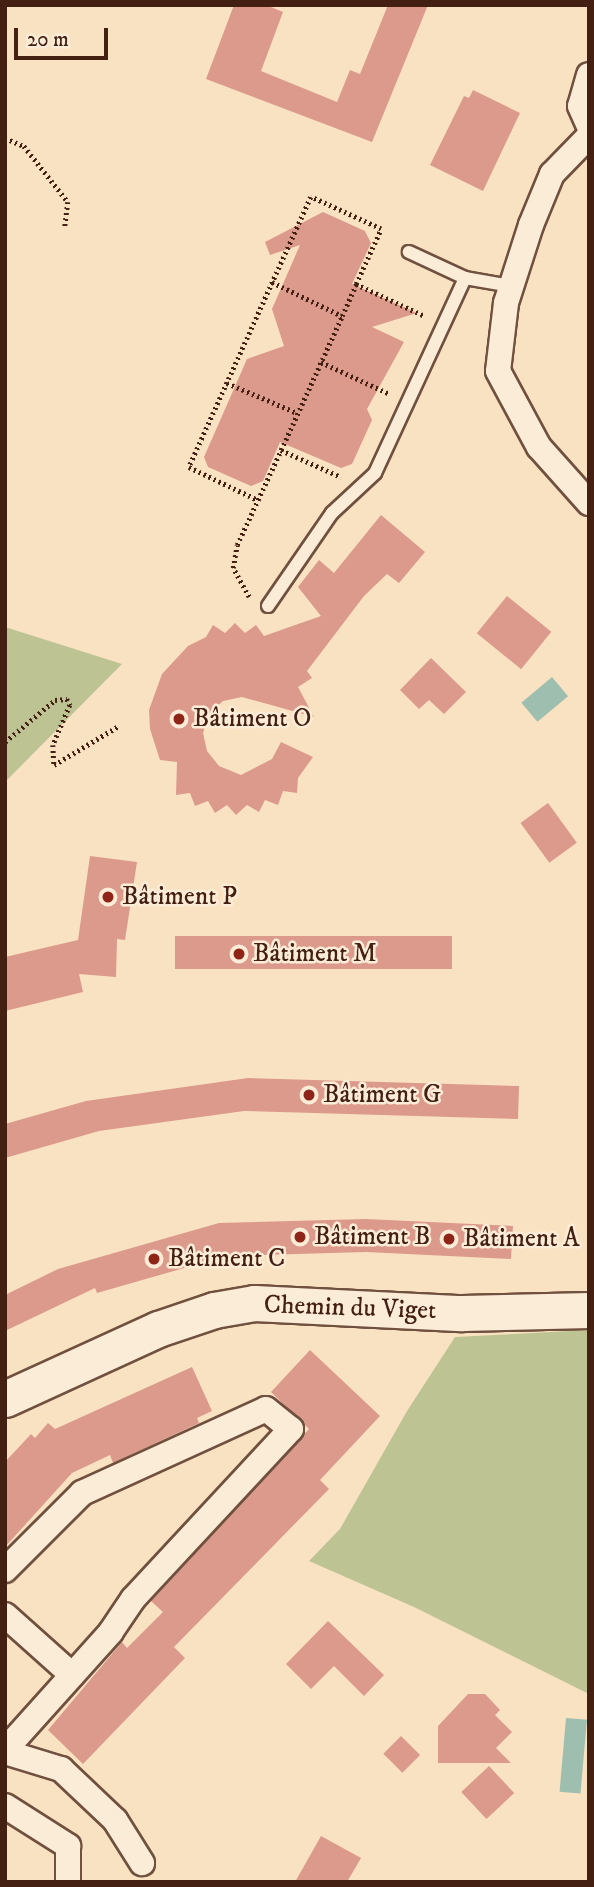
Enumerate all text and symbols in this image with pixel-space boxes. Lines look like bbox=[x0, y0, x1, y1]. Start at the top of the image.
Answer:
scale bar bbox=[18, 14, 112, 58]
text: 20 m bbox=[27, 27, 69, 53]
place label: Bâtiment O bbox=[193, 703, 312, 735]
marker: Bâtiment O bbox=[171, 711, 187, 727]
place label: Bâtiment P bbox=[122, 881, 237, 913]
marker: Bâtiment P bbox=[100, 889, 116, 905]
place label: Bâtiment M bbox=[253, 938, 377, 970]
marker: Bâtiment M bbox=[231, 946, 247, 962]
place label: Bâtiment G bbox=[323, 1079, 441, 1111]
marker: Bâtiment G bbox=[301, 1087, 317, 1103]
place label: Bâtiment B bbox=[314, 1221, 431, 1253]
place label: Bâtiment A bbox=[463, 1223, 580, 1255]
marker: Bâtiment B bbox=[292, 1229, 308, 1245]
marker: Bâtiment A bbox=[441, 1231, 457, 1247]
place label: Bâtiment C bbox=[168, 1243, 285, 1275]
marker: Bâtiment C bbox=[146, 1251, 162, 1267]
street label: Chemin du Viget bbox=[263, 1289, 437, 1327]

